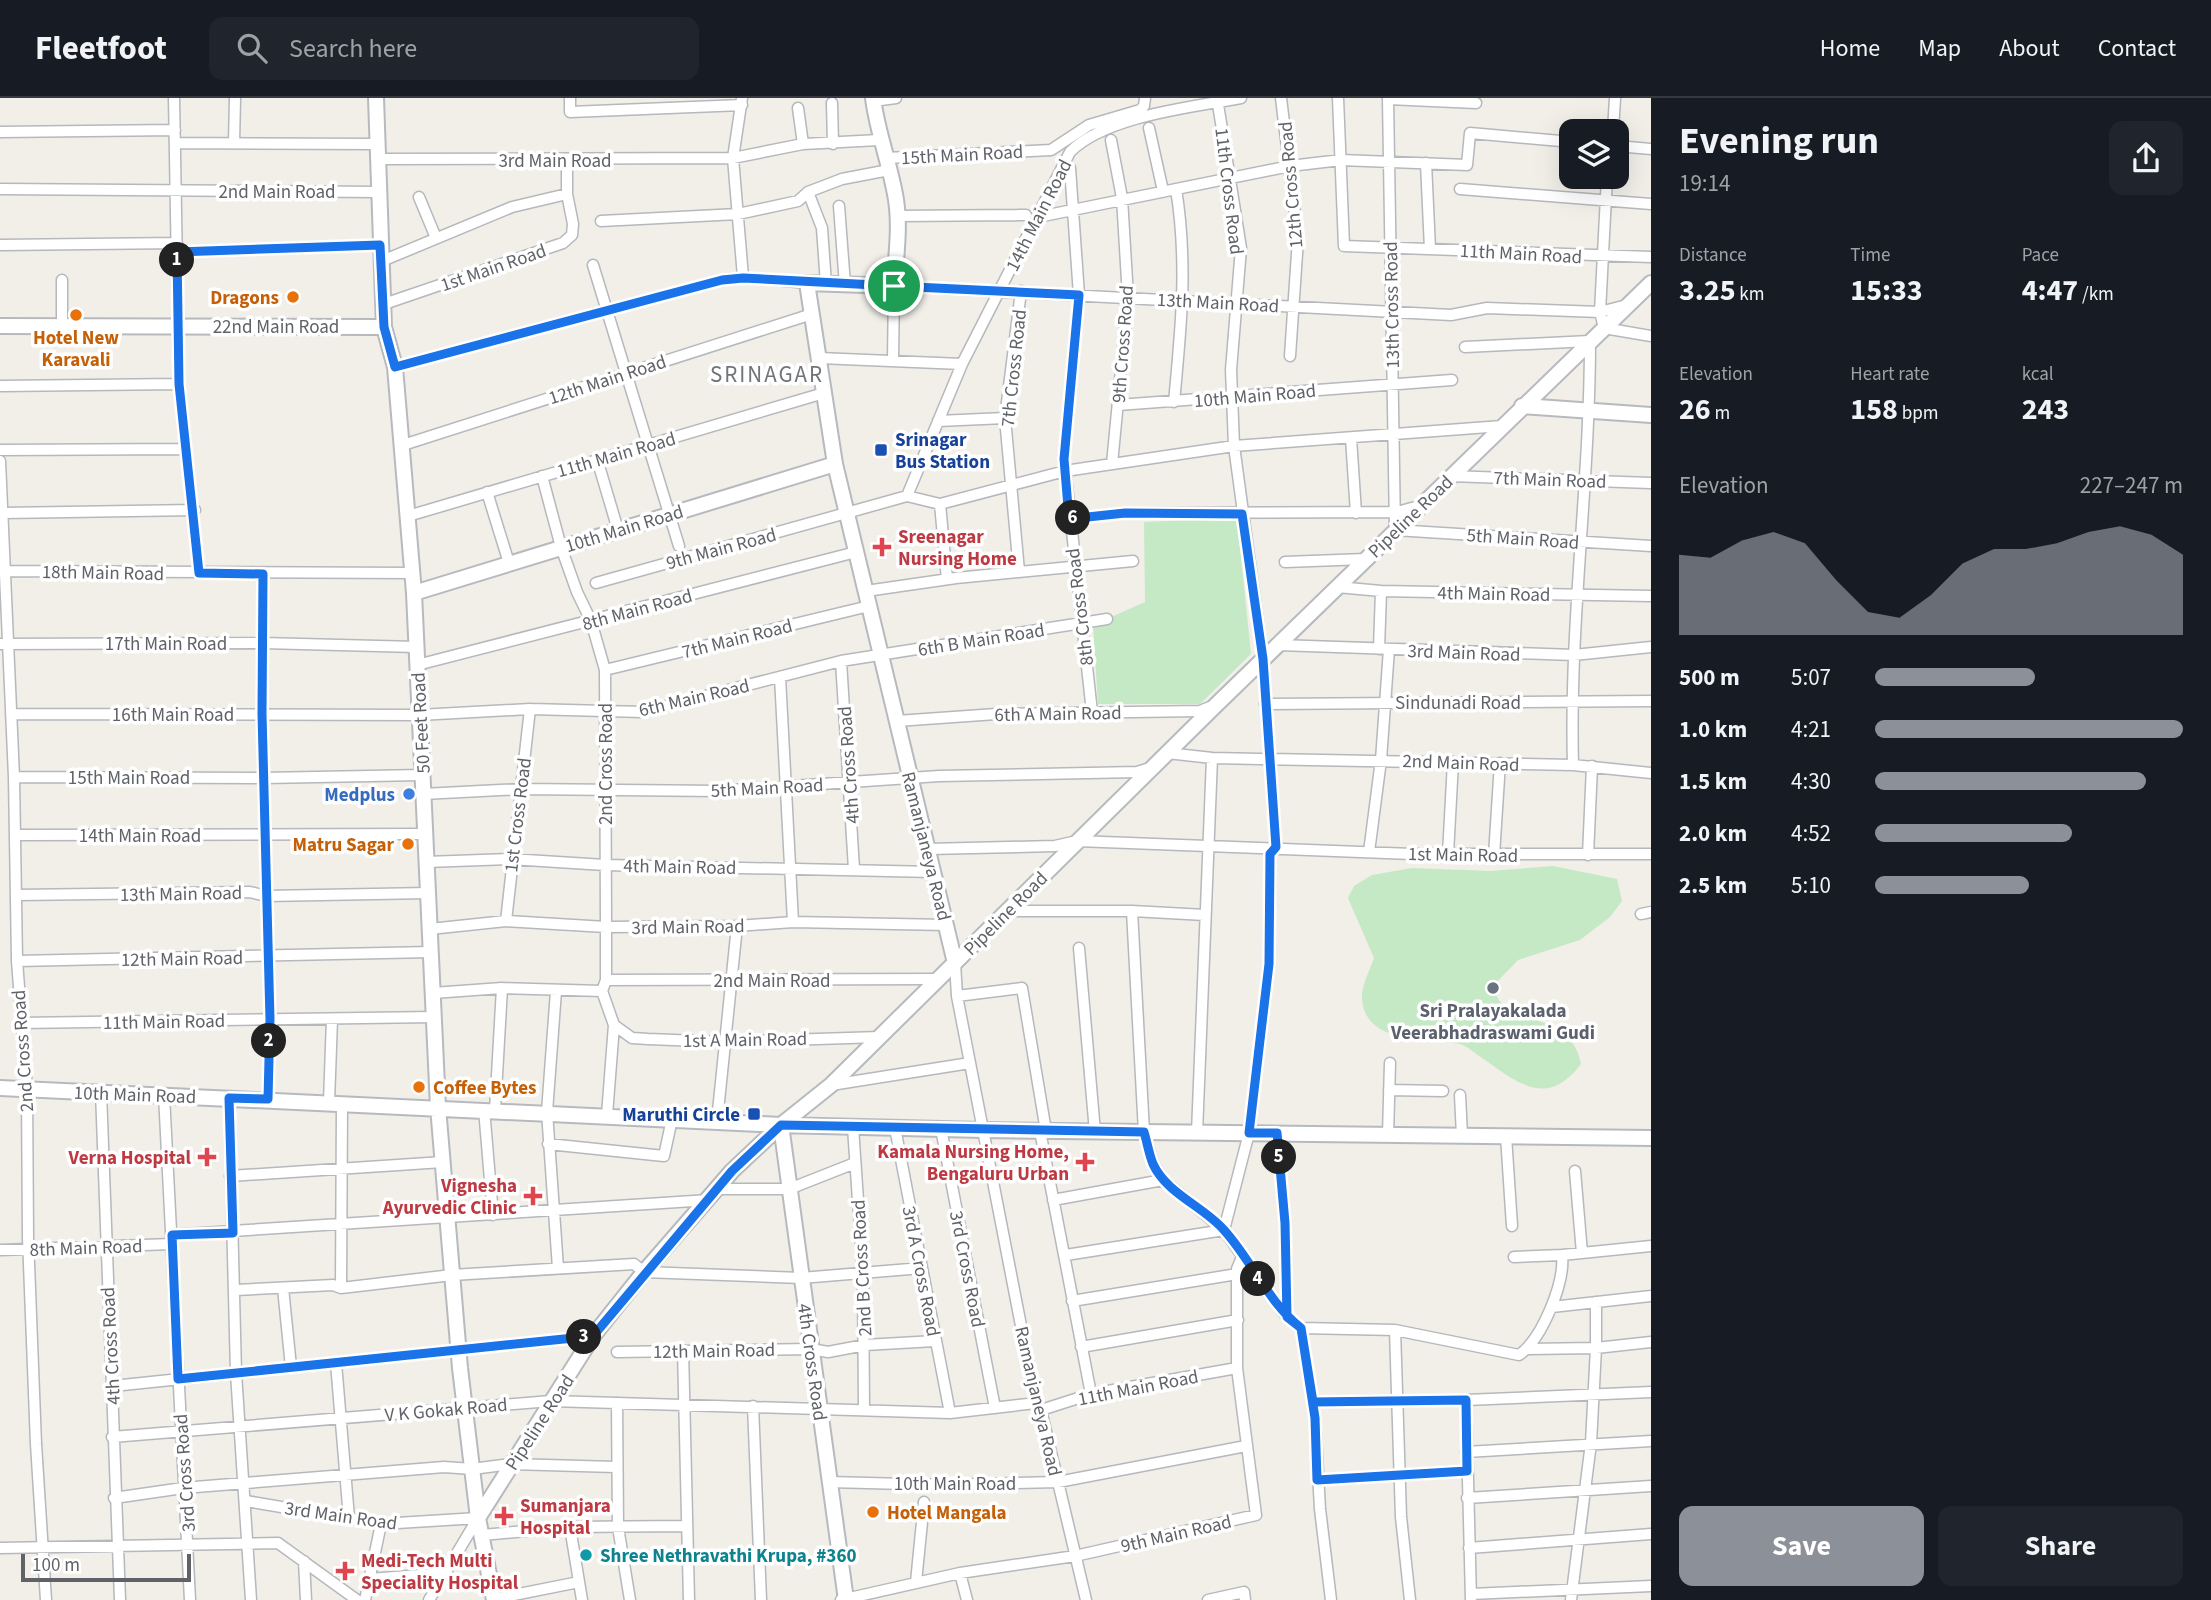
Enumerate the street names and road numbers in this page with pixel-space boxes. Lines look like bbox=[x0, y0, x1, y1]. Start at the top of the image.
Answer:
street label: 12th Cross Road bbox=[1272, 120, 1310, 250]
street label: 11th Cross Road bbox=[1207, 126, 1250, 256]
street label: 15th Main Road bbox=[900, 139, 1024, 172]
street label: 3rd Main Road bbox=[498, 148, 612, 175]
street label: 14th Main Road bbox=[1000, 155, 1079, 276]
street label: 2nd Main Road bbox=[218, 179, 336, 206]
street label: 1st Main Road bbox=[437, 238, 550, 299]
street label: 11th Main Road bbox=[1459, 238, 1583, 271]
street label: 13th Cross Road bbox=[1378, 241, 1407, 369]
street label: 9th Cross Road bbox=[1106, 284, 1141, 404]
street label: 13th Main Road bbox=[1156, 287, 1280, 320]
street label: 7th Cross Road bbox=[995, 308, 1034, 428]
street label: 22nd Main Road bbox=[213, 314, 339, 341]
street label: 12th Main Road bbox=[545, 349, 670, 412]
street label: 10th Main Road bbox=[1193, 378, 1317, 415]
street label: 11th Main Road bbox=[554, 426, 679, 485]
street label: 7th Main Road bbox=[1493, 465, 1607, 496]
street label: Pipeline Road bbox=[1362, 469, 1460, 565]
street label: 10th Main Road bbox=[562, 499, 687, 560]
street label: 9th Main Road bbox=[663, 522, 779, 577]
street label: 5th Main Road bbox=[1466, 522, 1580, 557]
street label: 8th Cross Road bbox=[1060, 547, 1101, 667]
street label: 18th Main Road bbox=[42, 559, 164, 588]
street label: 4th Main Road bbox=[1437, 580, 1551, 609]
street label: 8th Main Road bbox=[579, 583, 695, 638]
street label: 7th Main Road bbox=[679, 613, 795, 666]
street label: 6th B Main Road bbox=[916, 617, 1047, 664]
street label: 17th Main Road bbox=[105, 631, 227, 658]
street label: 3rd Main Road bbox=[1407, 638, 1521, 669]
street label: 50 Feet Road bbox=[405, 672, 438, 774]
street label: 6th Main Road bbox=[636, 673, 752, 724]
street label: Sindunadi Road bbox=[1395, 690, 1521, 717]
street label: 6th A Main Road bbox=[994, 700, 1122, 729]
street label: 16th Main Road bbox=[112, 702, 234, 729]
street label: 2nd Cross Road bbox=[593, 703, 620, 825]
street label: 4th Cross Road bbox=[832, 705, 867, 825]
street label: 2nd Main Road bbox=[1402, 748, 1520, 779]
street label: 1st Cross Road bbox=[498, 756, 539, 874]
street label: 15th Main Road bbox=[68, 765, 190, 792]
street label: Ramanjaneya Road bbox=[894, 769, 957, 924]
street label: 5th Main Road bbox=[710, 772, 824, 805]
street label: 14th Main Road bbox=[79, 823, 201, 850]
street label: 1st Main Road bbox=[1408, 841, 1518, 870]
street label: 4th Main Road bbox=[623, 853, 737, 882]
street label: Pipeline Road bbox=[958, 866, 1054, 962]
street label: 13th Main Road bbox=[120, 880, 242, 909]
street label: 3rd Main Road bbox=[631, 913, 745, 942]
street label: 12th Main Road bbox=[121, 945, 243, 974]
street label: 2nd Main Road bbox=[713, 968, 831, 995]
street label: 2nd Cross Road bbox=[6, 989, 41, 1113]
street label: 11th Main Road bbox=[103, 1008, 225, 1037]
street label: 1st A Main Road bbox=[683, 1026, 807, 1055]
street label: 10th Main Road bbox=[73, 1080, 197, 1111]
street label: 2nd B Cross Road bbox=[845, 1199, 880, 1337]
street label: 3rd A Cross Road bbox=[895, 1204, 946, 1339]
street label: 3rd Cross Road bbox=[942, 1209, 991, 1330]
street label: 8th Main Road bbox=[29, 1233, 143, 1264]
street label: 4th Cross Road bbox=[95, 1286, 128, 1406]
street label: 4th Cross Road bbox=[790, 1302, 833, 1423]
street label: Ramanjaneya Road bbox=[1007, 1324, 1068, 1479]
street label: 12th Main Road bbox=[653, 1337, 775, 1366]
street label: 11th Main Road bbox=[1076, 1364, 1201, 1413]
street label: Pipeline Road bbox=[499, 1370, 581, 1476]
street label: V K Gokak Road bbox=[384, 1392, 509, 1429]
street label: 3rd Cross Road bbox=[168, 1413, 203, 1533]
street label: 10th Main Road bbox=[894, 1471, 1016, 1498]
street label: 3rd Main Road bbox=[283, 1495, 399, 1538]
street label: 9th Main Road bbox=[1118, 1509, 1234, 1560]

